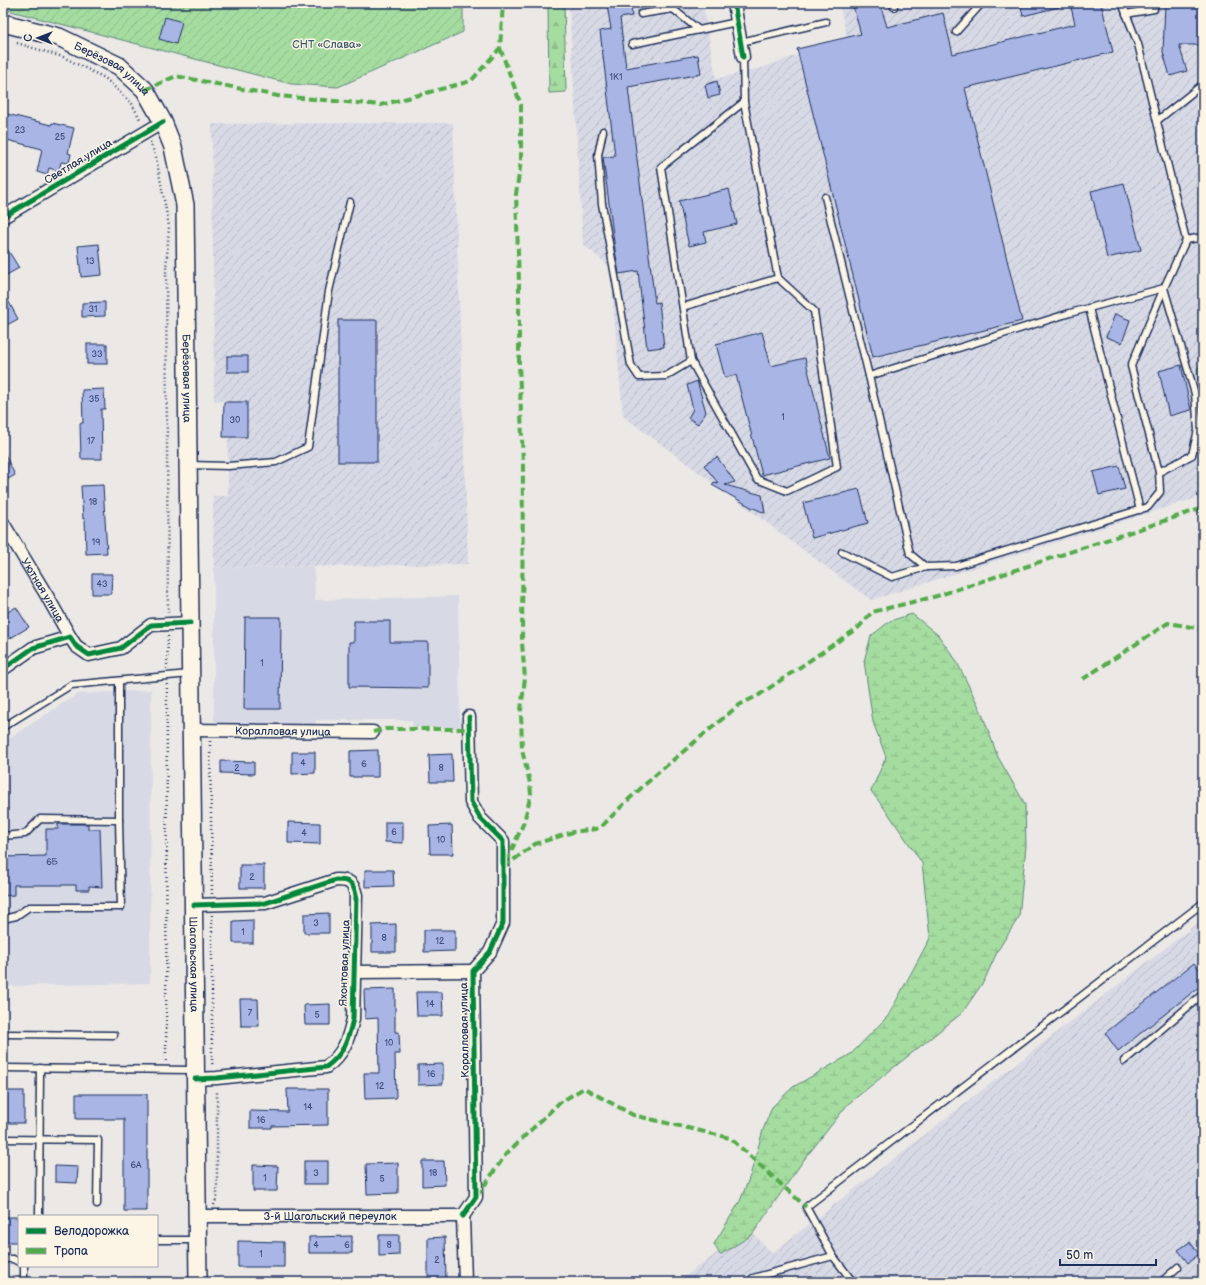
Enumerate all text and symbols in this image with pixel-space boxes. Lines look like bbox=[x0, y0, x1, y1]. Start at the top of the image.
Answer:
north arrow bbox=[18, 18, 58, 58]
text: С bbox=[22, 34, 35, 42]
park label: СНТ «Слава» bbox=[292, 38, 362, 51]
street label: Берёзовая улица bbox=[72, 39, 153, 98]
house number: 1К1 bbox=[610, 72, 622, 83]
house number: 23 bbox=[15, 125, 26, 136]
house number: 25 bbox=[55, 132, 65, 143]
street label: Светлая улица bbox=[42, 136, 115, 187]
house number: 13 bbox=[85, 256, 95, 267]
house number: 31 bbox=[88, 304, 98, 315]
street label: Берёзовая улица bbox=[180, 334, 194, 423]
house number: 33 bbox=[91, 349, 103, 360]
house number: 35 bbox=[89, 394, 99, 405]
house number: 1 bbox=[781, 412, 785, 423]
house number: 30 bbox=[230, 415, 240, 426]
house number: 17 bbox=[87, 436, 96, 447]
house number: 18 bbox=[89, 497, 97, 508]
house number: 19 bbox=[92, 537, 100, 548]
street label: Уютная улица bbox=[19, 556, 67, 625]
house number: 43 bbox=[96, 579, 108, 590]
house number: 1 bbox=[260, 658, 264, 669]
street label: Коралловая улица bbox=[235, 724, 331, 739]
house number: 4 bbox=[300, 758, 306, 769]
house number: 6 bbox=[361, 759, 367, 770]
house number: 2 bbox=[234, 763, 240, 774]
house number: 8 bbox=[438, 763, 444, 774]
house number: 6 bbox=[391, 827, 397, 838]
house number: 4 bbox=[301, 828, 307, 839]
house number: 10 bbox=[437, 835, 445, 846]
house number: 6Б bbox=[46, 857, 59, 868]
house number: 2 bbox=[249, 872, 255, 883]
street label: Шагольская улица bbox=[187, 916, 201, 1013]
house number: 3 bbox=[313, 918, 319, 929]
street label: Яхонтовая улица bbox=[336, 919, 353, 1007]
house number: 1 bbox=[241, 927, 245, 938]
house number: 8 bbox=[381, 933, 387, 944]
house number: 12 bbox=[436, 936, 445, 947]
street label: Коралловая улица bbox=[457, 982, 472, 1078]
house number: 14 bbox=[426, 999, 435, 1010]
house number: 7 bbox=[248, 1008, 253, 1019]
house number: 5 bbox=[314, 1010, 320, 1021]
house number: 10 bbox=[385, 1038, 393, 1049]
house number: 16 bbox=[427, 1069, 436, 1080]
house number: 12 bbox=[376, 1081, 385, 1092]
house number: 14 bbox=[304, 1102, 313, 1113]
house number: 16 bbox=[257, 1115, 266, 1126]
house number: 6А bbox=[131, 1160, 142, 1171]
house number: 3 bbox=[313, 1168, 319, 1179]
house number: 18 bbox=[429, 1168, 437, 1179]
house number: 1 bbox=[263, 1173, 267, 1184]
house number: 5 bbox=[379, 1174, 385, 1185]
street label: 3-й Шагольский переулок bbox=[263, 1210, 397, 1223]
legend bbox=[18, 1215, 158, 1267]
text: Велодорожка bbox=[54, 1224, 129, 1239]
house number: 4 bbox=[313, 1240, 319, 1251]
house number: 6 bbox=[344, 1240, 350, 1251]
house number: 8 bbox=[386, 1240, 392, 1251]
scale bar bbox=[1060, 1241, 1156, 1267]
text: Тропа bbox=[54, 1244, 88, 1259]
text: 50 m bbox=[1066, 1248, 1093, 1263]
house number: 1 bbox=[259, 1249, 263, 1260]
house number: 2 bbox=[434, 1255, 440, 1266]

